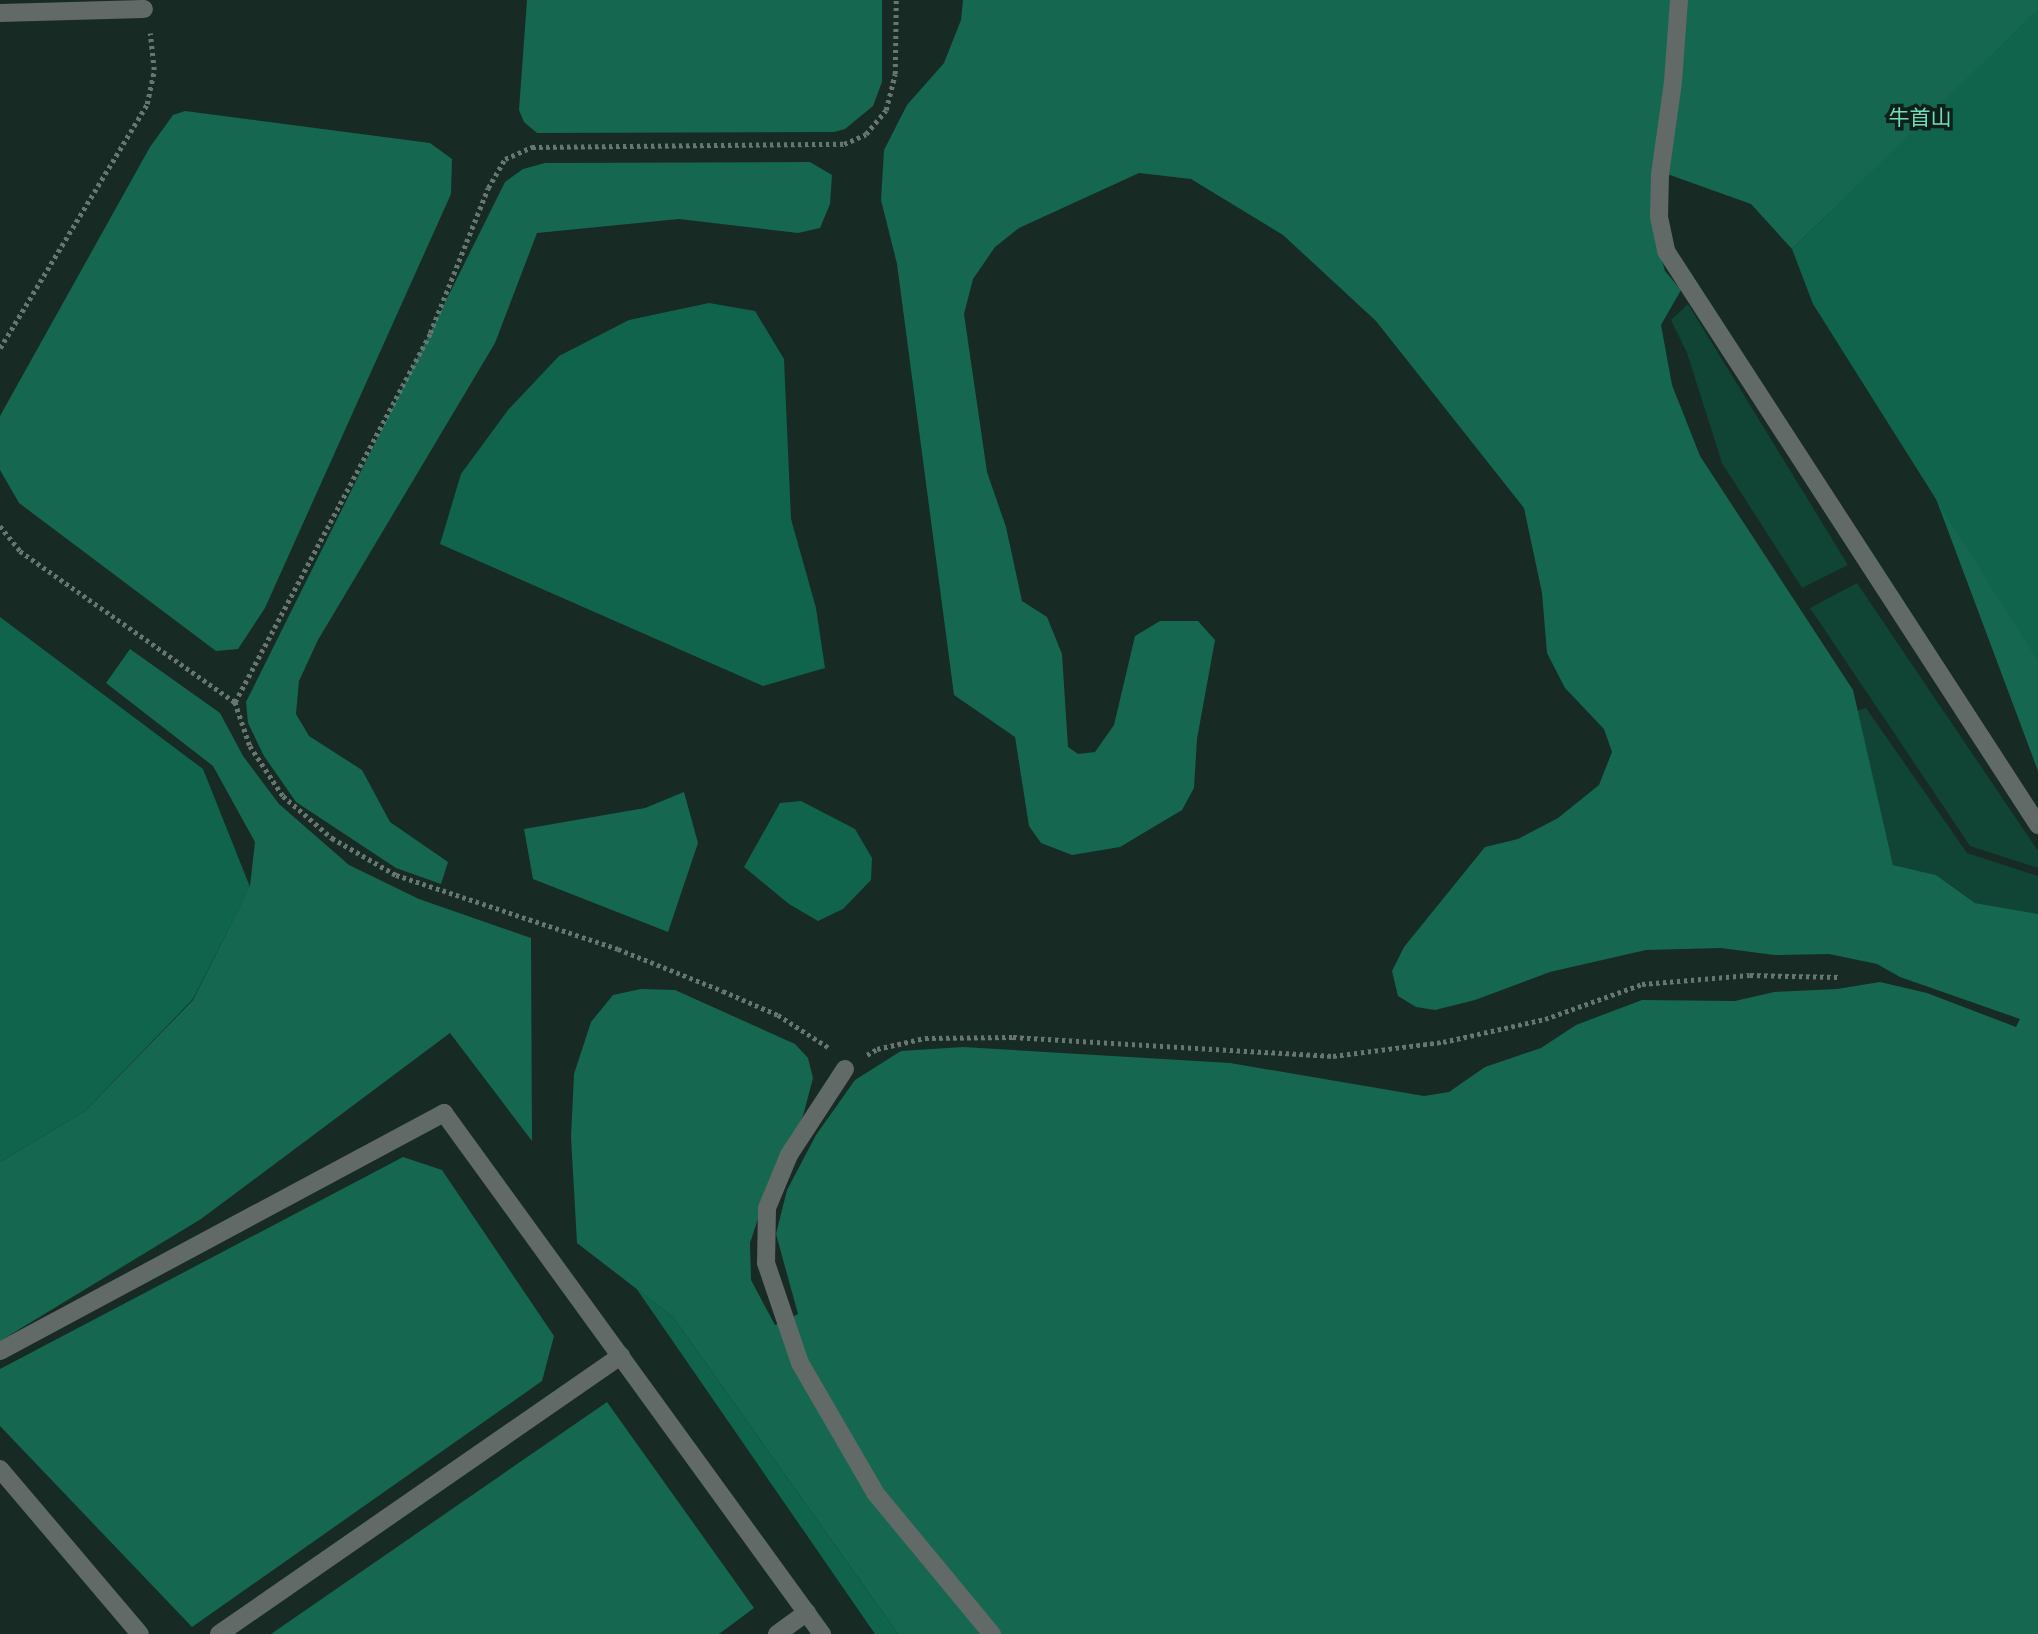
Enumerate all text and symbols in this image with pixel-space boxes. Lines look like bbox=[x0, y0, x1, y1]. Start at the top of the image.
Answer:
park label: 牛首山 bbox=[1889, 105, 1951, 131]

